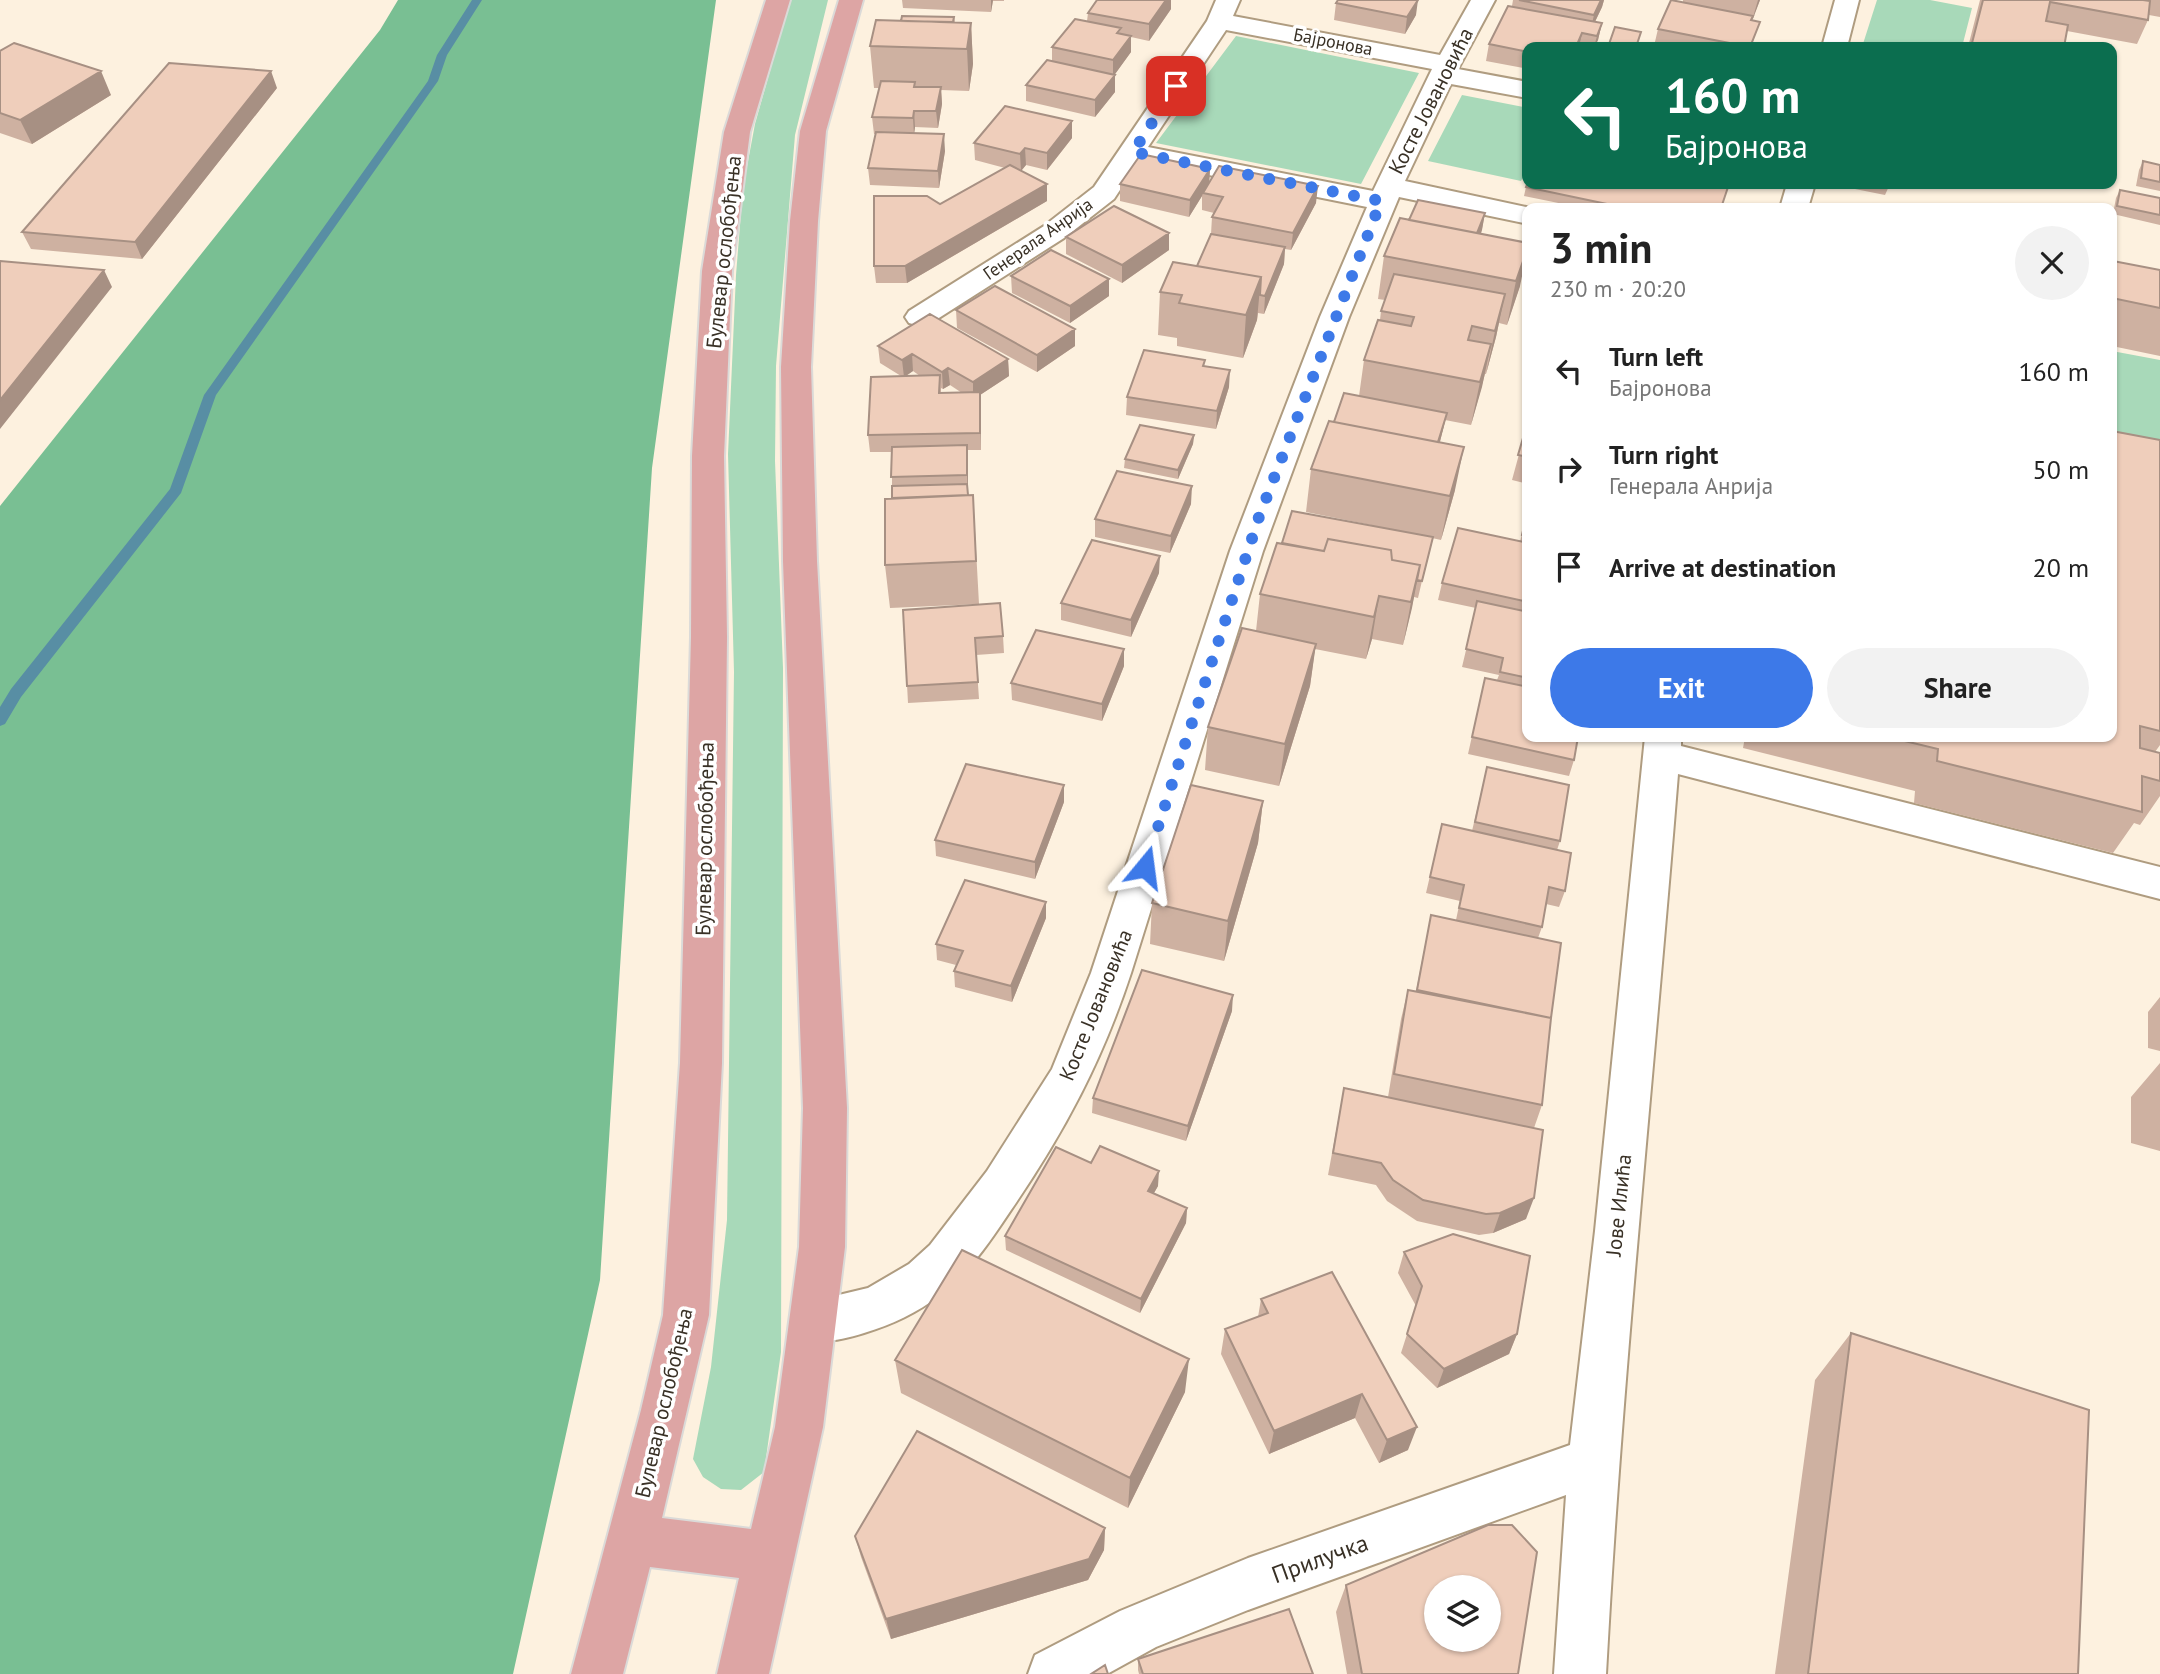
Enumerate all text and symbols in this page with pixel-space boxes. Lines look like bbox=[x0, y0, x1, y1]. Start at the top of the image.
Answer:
street label: Бајронова bbox=[1291, 23, 1375, 60]
street label: Косте Јовановића bbox=[1382, 23, 1479, 179]
pin bbox=[1146, 56, 1206, 116]
text: 160 m bbox=[1665, 63, 1800, 127]
icon: arrive bbox=[1157, 67, 1195, 105]
icon: left bbox=[1550, 70, 1641, 161]
text: Бајронова bbox=[1665, 125, 1808, 167]
street label: Булевар ослобођења bbox=[700, 154, 747, 350]
street label: Генерала Анрија bbox=[979, 192, 1097, 285]
text: 3 min bbox=[1550, 220, 1652, 275]
button: close bbox=[2015, 226, 2089, 300]
text: 230 m · 20:20 bbox=[1550, 274, 1686, 303]
text: Turn left bbox=[1609, 340, 1703, 373]
icon: left bbox=[1550, 352, 1588, 390]
text: 160 m bbox=[2018, 355, 2089, 388]
text: Бајронова bbox=[1609, 373, 1712, 402]
text: Turn right bbox=[1609, 438, 1718, 471]
icon: right bbox=[1550, 450, 1588, 488]
text: 50 m bbox=[2033, 453, 2089, 486]
text: Генерала Анрија bbox=[1609, 471, 1773, 500]
icon: arrive bbox=[1550, 548, 1588, 586]
text: Arrive at destination bbox=[1609, 551, 1836, 584]
text: 20 m bbox=[2033, 551, 2089, 584]
button: Exit bbox=[1550, 648, 1813, 728]
button: Share bbox=[1827, 648, 2089, 728]
street label: Булевар ослобођења bbox=[689, 742, 720, 936]
position arrow bbox=[1108, 830, 1182, 904]
street label: Косте Јовановића bbox=[1053, 925, 1138, 1084]
street label: Јове Илића bbox=[1600, 1153, 1637, 1258]
street label: Булевар ослобођења bbox=[629, 1305, 698, 1500]
street label: Прилучка bbox=[1267, 1527, 1372, 1590]
map controls bbox=[1424, 1575, 1501, 1652]
button: layers bbox=[1424, 1575, 1501, 1652]

